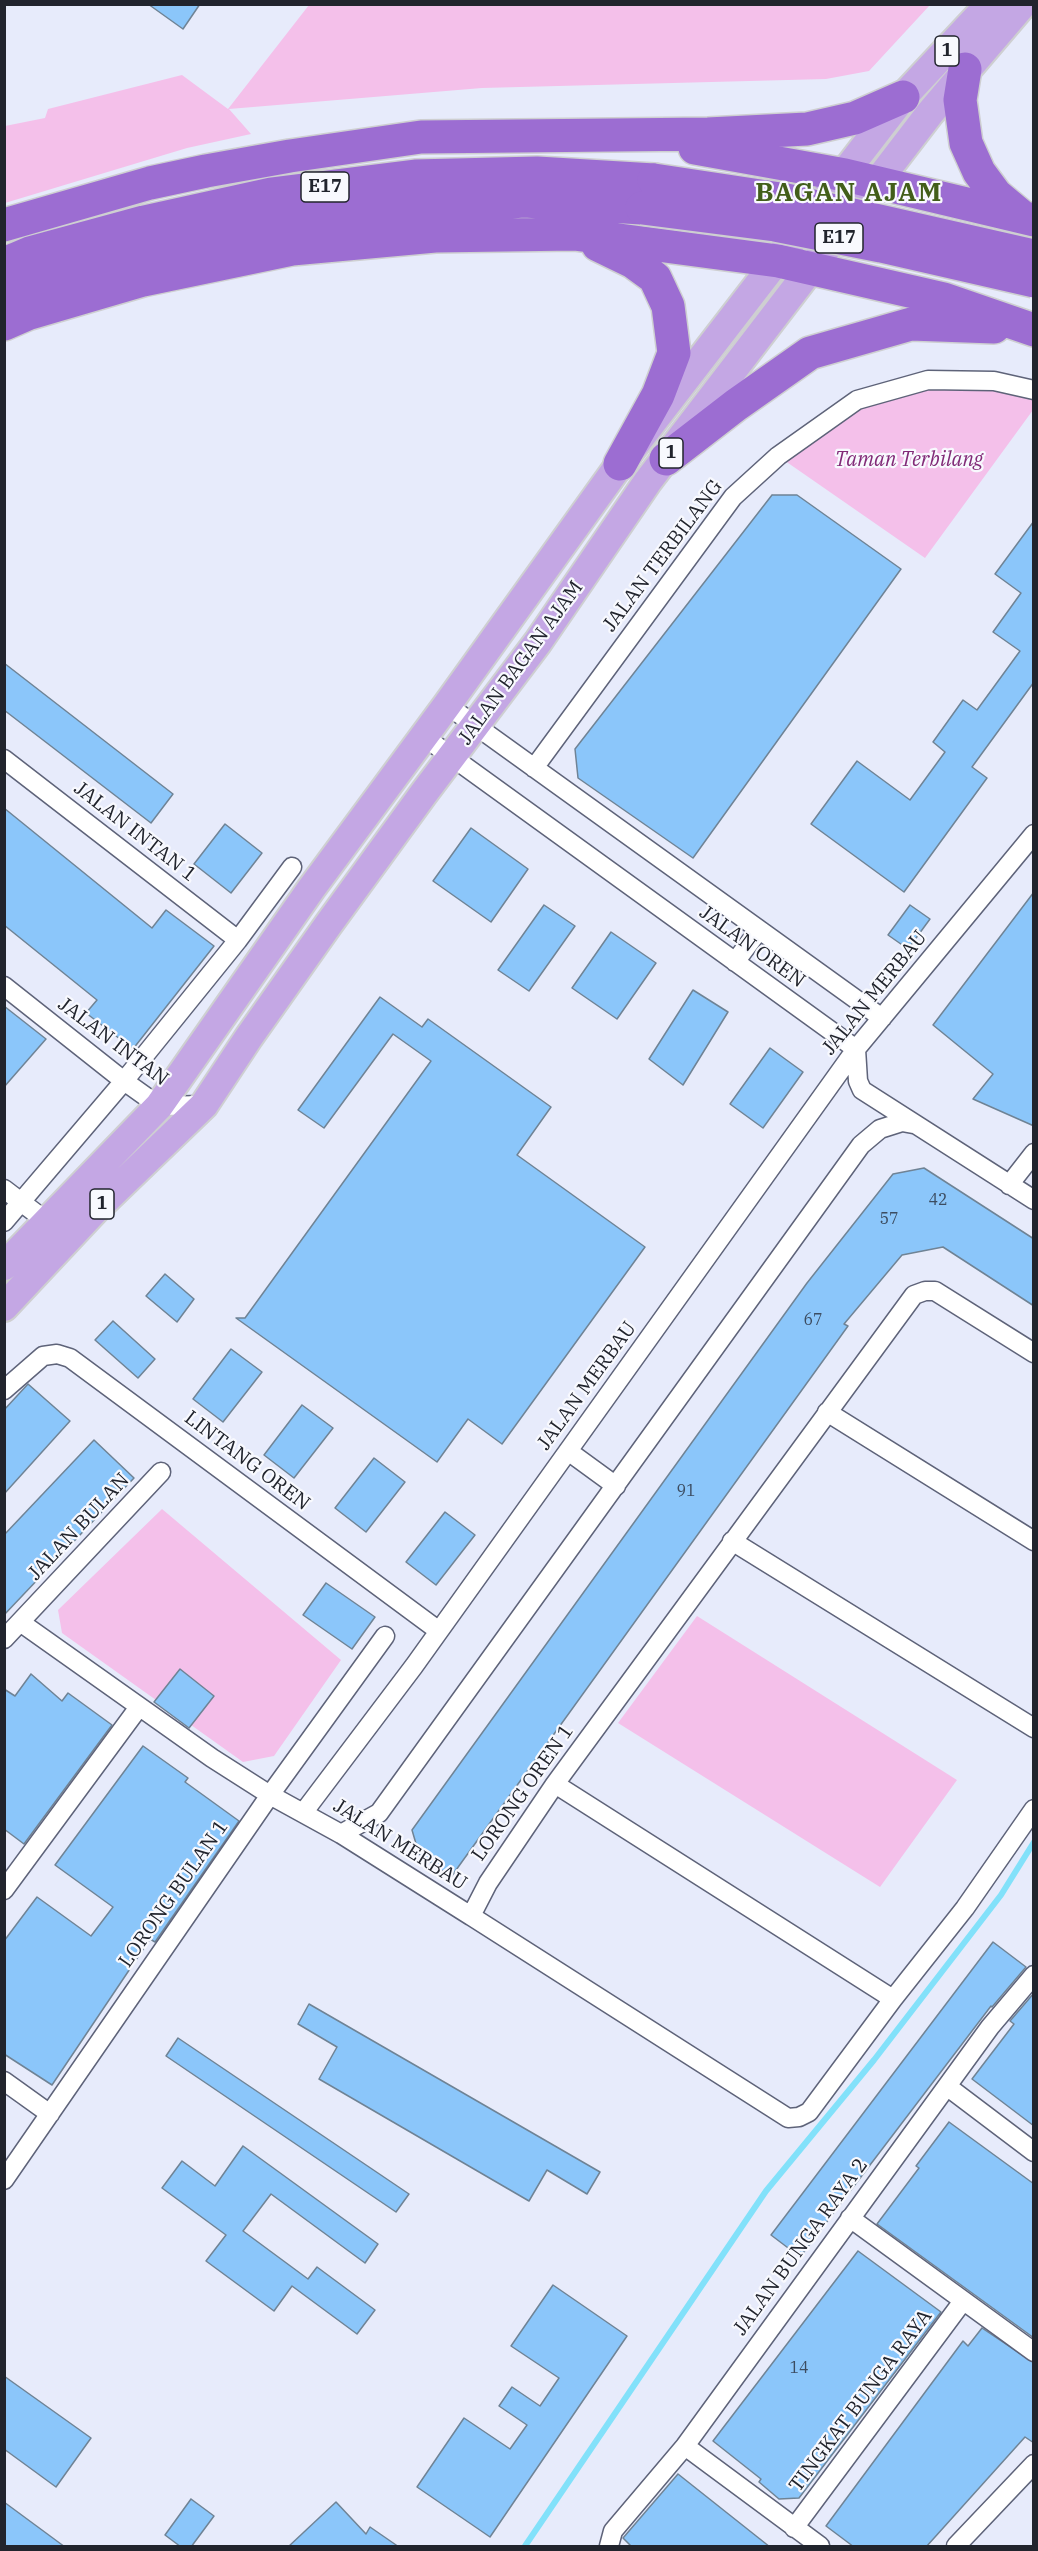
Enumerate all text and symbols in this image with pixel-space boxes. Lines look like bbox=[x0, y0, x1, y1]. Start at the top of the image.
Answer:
road number: 1 bbox=[935, 36, 959, 66]
road number: E17 bbox=[301, 172, 349, 202]
district label: BAGAN AJAM bbox=[755, 177, 943, 209]
road number: E17 bbox=[815, 223, 863, 253]
road number: 1 bbox=[659, 438, 683, 468]
park label: Taman Terbilang bbox=[835, 448, 983, 472]
street label: JALAN TERBILANG bbox=[598, 475, 728, 637]
street label: JALAN BAGAN AJAM bbox=[454, 576, 588, 750]
street label: JALAN INTAN 1 bbox=[69, 777, 201, 887]
street label: JALAN OREN bbox=[695, 901, 809, 993]
street label: JALAN MERBAU bbox=[818, 926, 932, 1060]
street label: JALAN INTAN bbox=[53, 993, 173, 1091]
road number: 1 bbox=[90, 1189, 114, 1219]
house number: 42 bbox=[928, 1190, 948, 1210]
house number: 57 bbox=[879, 1209, 899, 1229]
house number: 67 bbox=[803, 1310, 823, 1330]
street label: JALAN MERBAU bbox=[532, 1317, 642, 1455]
street label: LINTANG OREN bbox=[180, 1406, 314, 1516]
street label: JALAN BULAN bbox=[23, 1468, 135, 1586]
house number: 91 bbox=[676, 1481, 696, 1501]
street label: LORONG OREN 1 bbox=[467, 1720, 579, 1866]
street label: JALAN MERBAU bbox=[329, 1794, 471, 1896]
street label: LORONG BULAN 1 bbox=[114, 1816, 234, 1972]
street label: JALAN BUNGA RAYA 2 bbox=[729, 2154, 873, 2340]
street label: TINGKAT BUNGA RAYA bbox=[785, 2305, 937, 2497]
house number: 14 bbox=[789, 2358, 809, 2378]

